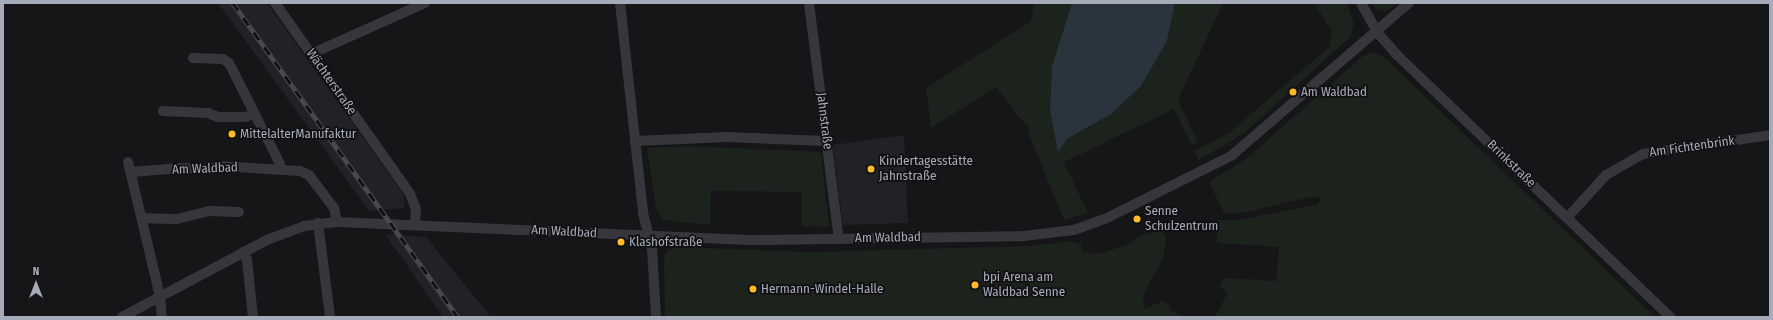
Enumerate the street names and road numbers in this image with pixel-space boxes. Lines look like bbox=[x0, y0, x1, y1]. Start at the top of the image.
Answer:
street label: Wächterstraße bbox=[303, 46, 359, 118]
street label: Jahnstraße bbox=[813, 92, 835, 150]
street label: Am Fichtenbrink bbox=[1648, 133, 1736, 161]
street label: Brinkstraße bbox=[1483, 137, 1539, 191]
street label: Am Waldbad bbox=[172, 160, 238, 178]
street label: Am Waldbad bbox=[531, 222, 597, 242]
street label: Am Waldbad bbox=[855, 230, 921, 246]

